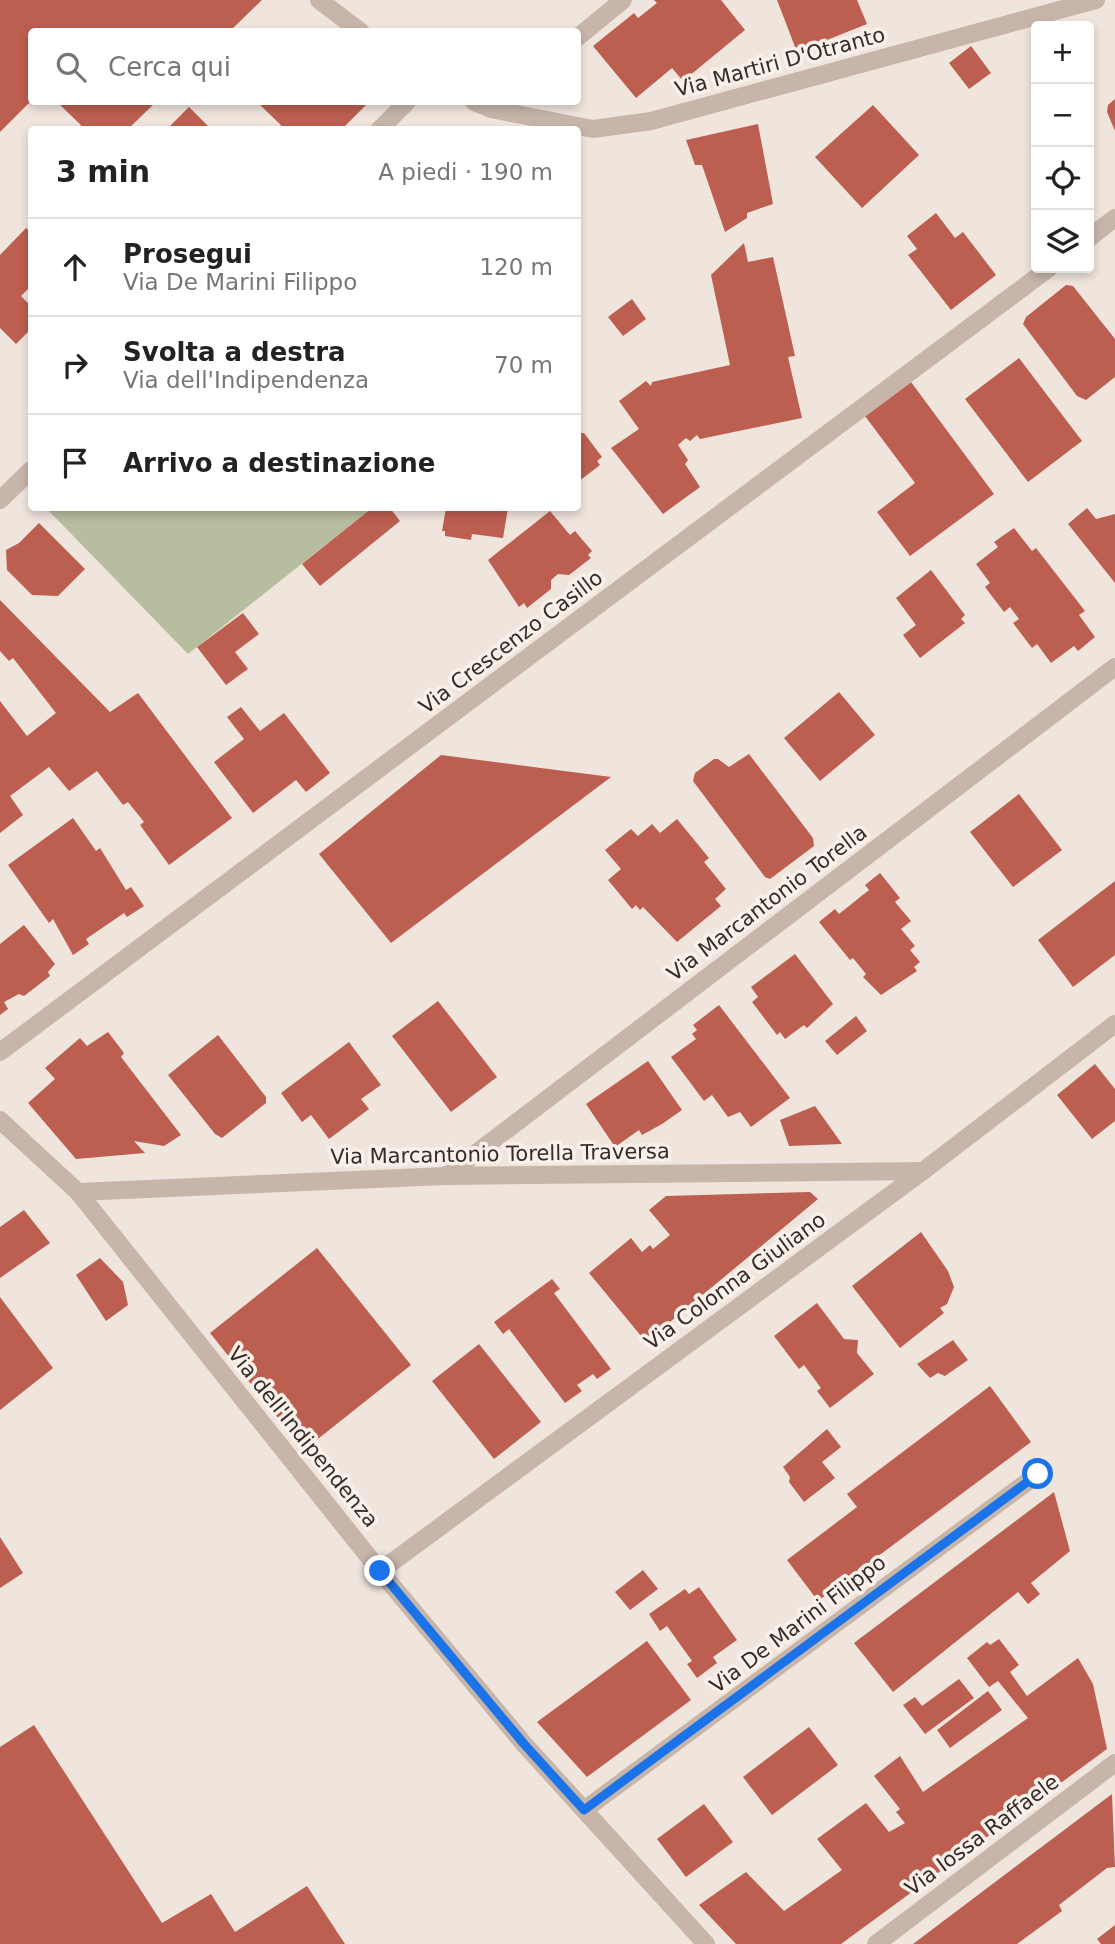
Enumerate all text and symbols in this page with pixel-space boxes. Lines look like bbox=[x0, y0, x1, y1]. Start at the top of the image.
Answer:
map controls bbox=[1031, 21, 1094, 273]
button: + bbox=[1031, 21, 1094, 84]
street label: Via Martiri D'Otranto bbox=[672, 22, 888, 102]
search box bbox=[28, 28, 581, 105]
icon: search bbox=[52, 48, 90, 86]
text: Cerca qui bbox=[108, 52, 231, 82]
button: − bbox=[1031, 84, 1094, 147]
button: locate bbox=[1031, 147, 1094, 210]
text: 3 min bbox=[56, 154, 150, 189]
text: A piedi · 190 m bbox=[378, 159, 553, 185]
button: layers bbox=[1031, 210, 1094, 273]
text: Prosegui bbox=[123, 239, 252, 269]
icon: ahead bbox=[56, 248, 94, 286]
text: 120 m bbox=[479, 254, 553, 280]
text: Via De Marini Filippo bbox=[123, 269, 357, 295]
text: Svolta a destra bbox=[123, 337, 346, 367]
icon: right bbox=[56, 346, 94, 384]
text: 70 m bbox=[494, 352, 553, 378]
text: Via dell'Indipendenza bbox=[123, 367, 369, 393]
icon: arrive bbox=[56, 444, 94, 482]
text: Arrivo a destinazione bbox=[123, 448, 435, 478]
street label: Via Crescenzo Casillo bbox=[415, 565, 607, 719]
street label: Via Marcantonio Torella bbox=[662, 820, 872, 986]
street label: Via Marcantonio Torella Traversa bbox=[330, 1139, 670, 1169]
street label: Via Colonna Giuliano bbox=[640, 1207, 830, 1355]
street label: Via dell'Indipendenza bbox=[223, 1342, 383, 1532]
route start bbox=[1022, 1458, 1053, 1489]
street label: Via De Marini Filippo bbox=[705, 1550, 891, 1698]
route end bbox=[364, 1555, 395, 1586]
street label: Via Iossa Raffaele bbox=[901, 1770, 1063, 1900]

